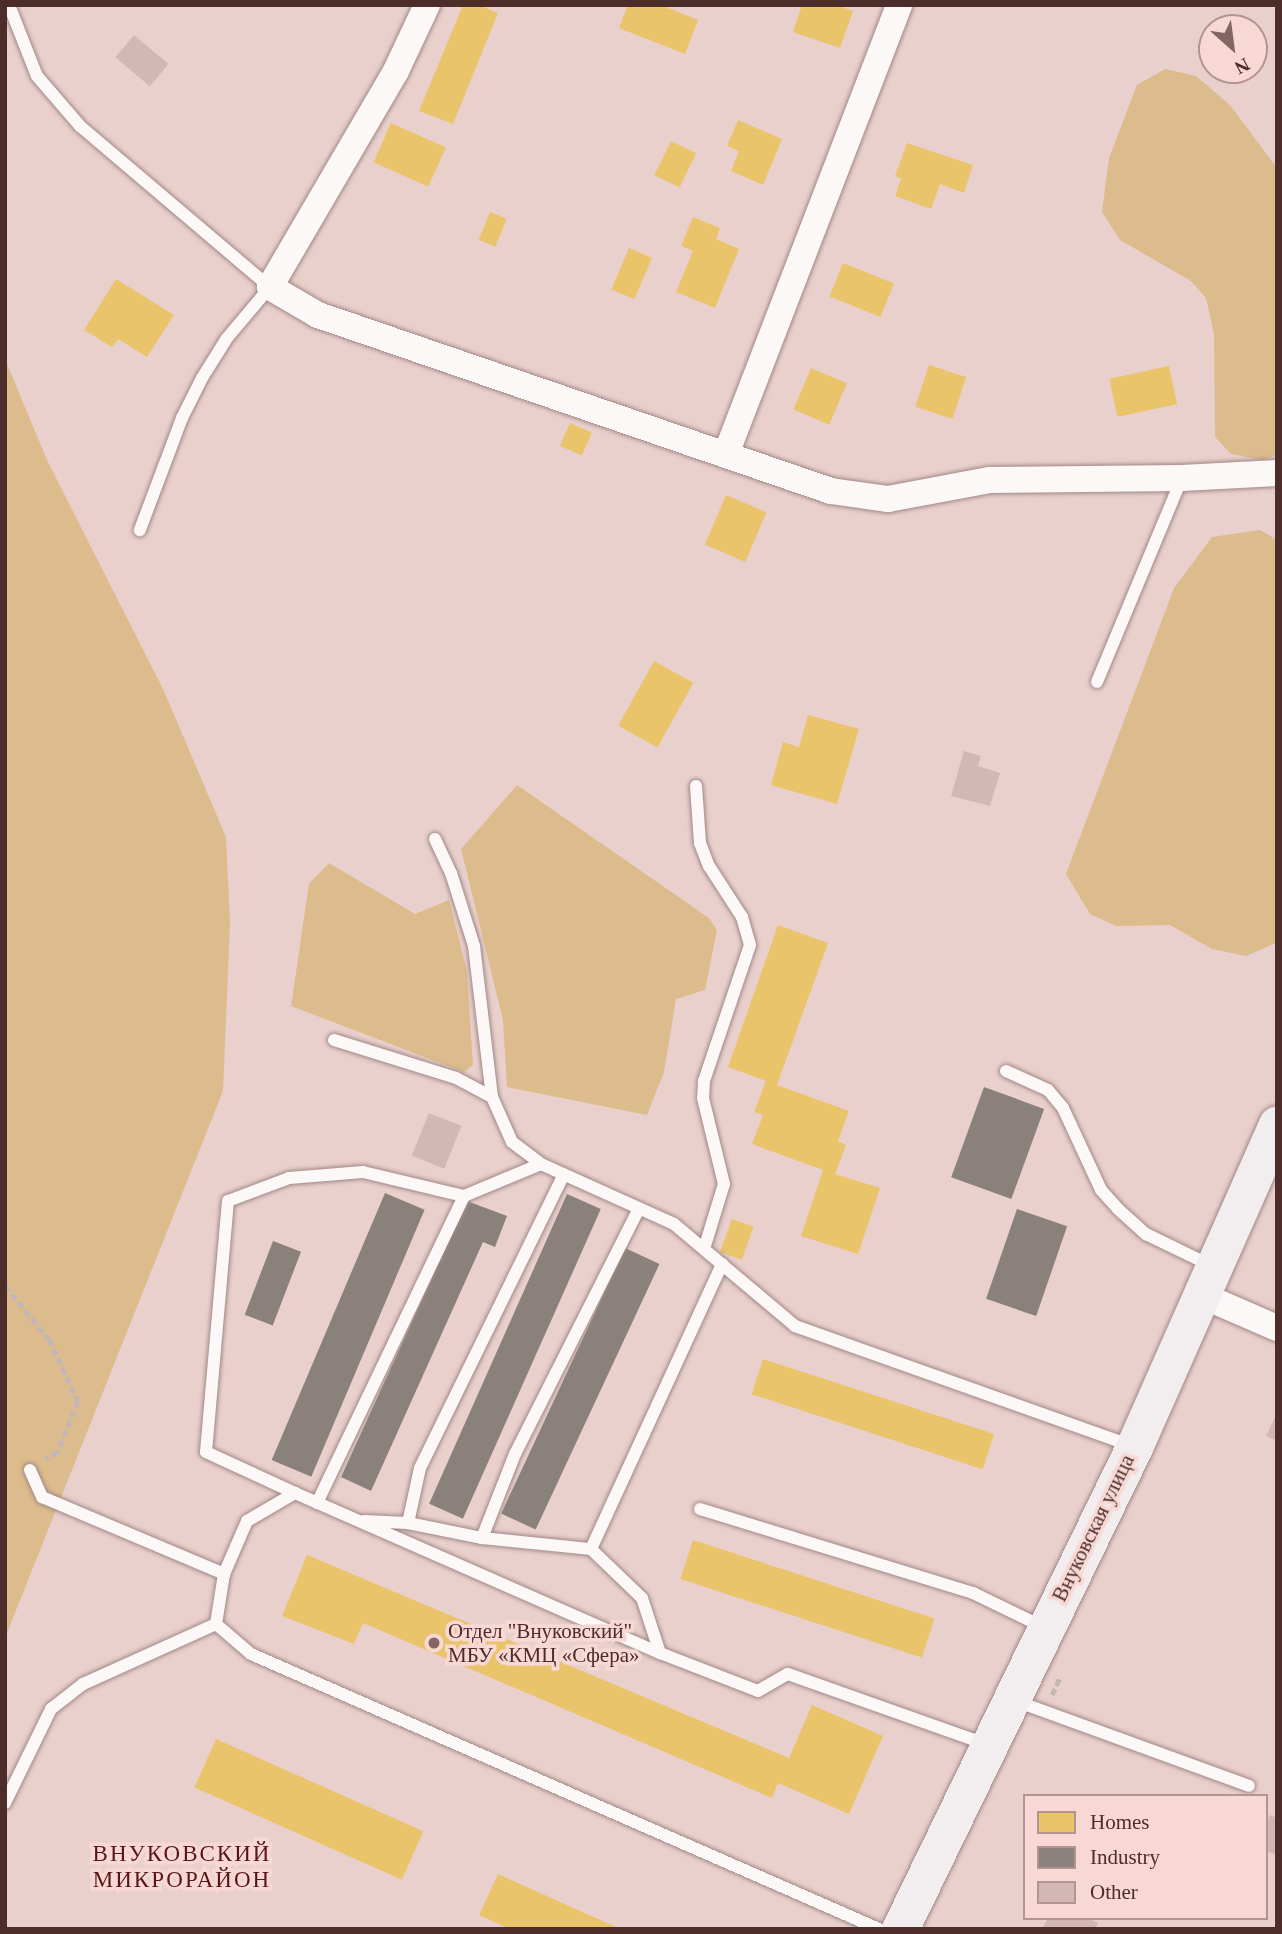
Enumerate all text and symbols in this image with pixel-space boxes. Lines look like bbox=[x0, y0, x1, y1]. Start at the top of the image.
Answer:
north arrow bbox=[1198, 14, 1268, 84]
text: N bbox=[1231, 54, 1253, 79]
street label: Внуковская улица bbox=[1047, 1450, 1139, 1606]
place label: Отдел "Внуковский" МБУ «КМЦ «Сфера» bbox=[448, 1618, 639, 1668]
marker: Отдел "Внуковский" МБУ «КМЦ «Сфера» bbox=[426, 1635, 442, 1651]
legend bbox=[1023, 1794, 1268, 1920]
text: Homes bbox=[1090, 1810, 1150, 1834]
district label: ВНУКОВСКИЙ МИКРОРАЙОН bbox=[94, 1840, 270, 1894]
text: Industry bbox=[1090, 1845, 1160, 1869]
text: Other bbox=[1090, 1880, 1138, 1904]

